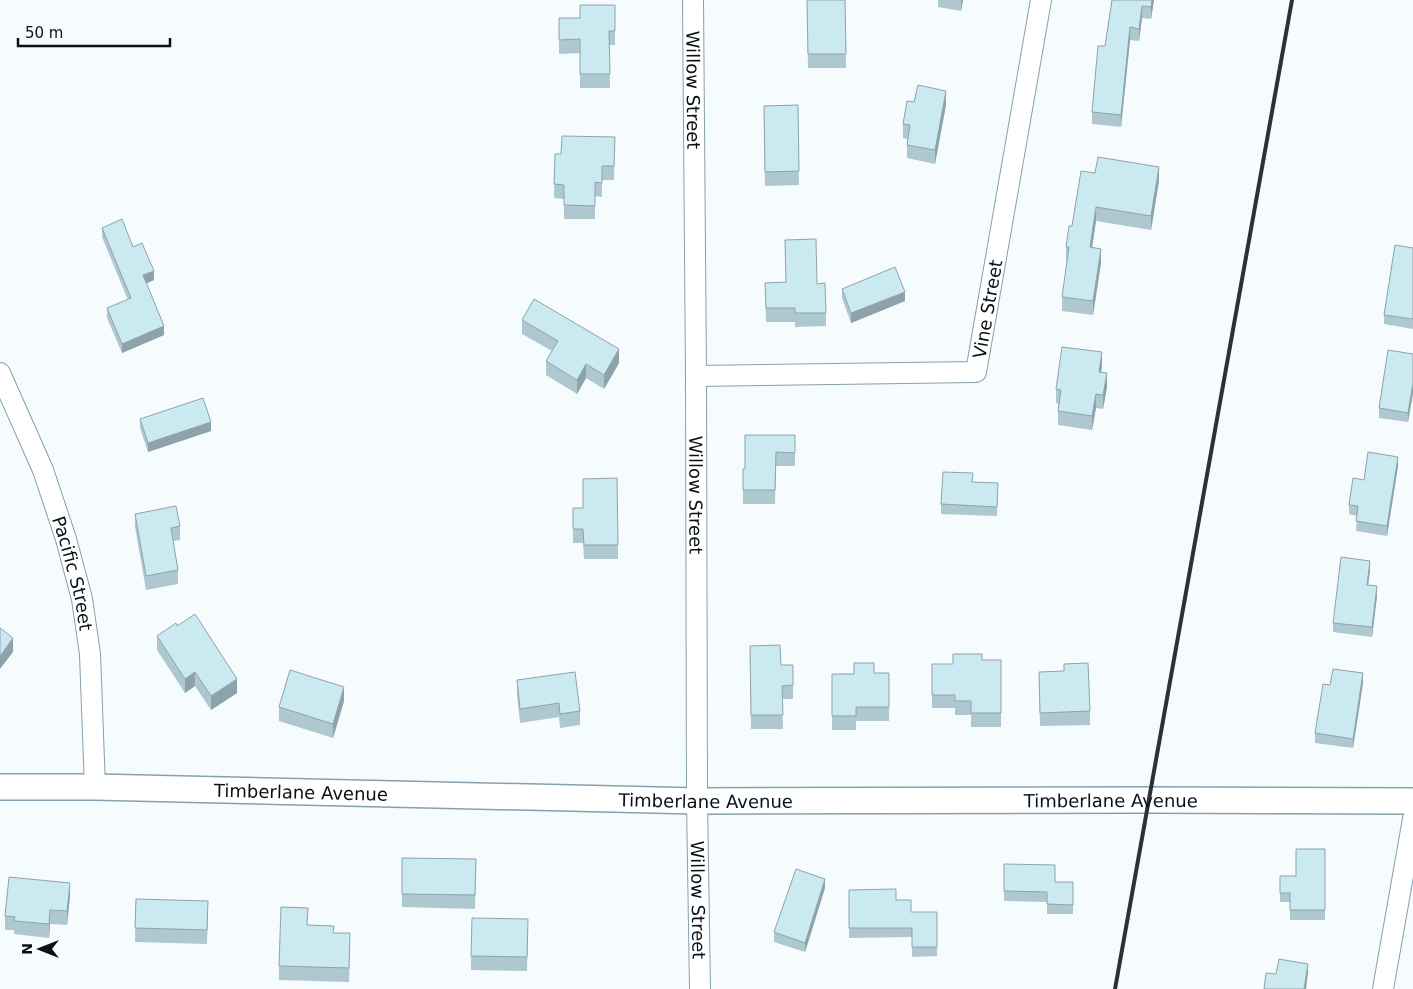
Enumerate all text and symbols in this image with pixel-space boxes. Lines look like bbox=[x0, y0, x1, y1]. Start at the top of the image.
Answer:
scale bar bbox=[18, 15, 170, 47]
text: 50 m bbox=[25, 24, 63, 42]
street label: Willow Street bbox=[683, 31, 705, 149]
street label: Vine Street bbox=[968, 258, 1006, 360]
street label: Willow Street bbox=[686, 436, 707, 554]
street label: Pacific Street bbox=[49, 513, 97, 632]
street label: Timberlane Avenue bbox=[213, 779, 388, 804]
street label: Timberlane Avenue bbox=[618, 789, 793, 812]
street label: Timberlane Avenue bbox=[1023, 789, 1198, 811]
street label: Willow Street bbox=[687, 840, 710, 959]
north arrow bbox=[15, 924, 65, 974]
text: N bbox=[19, 943, 35, 955]

